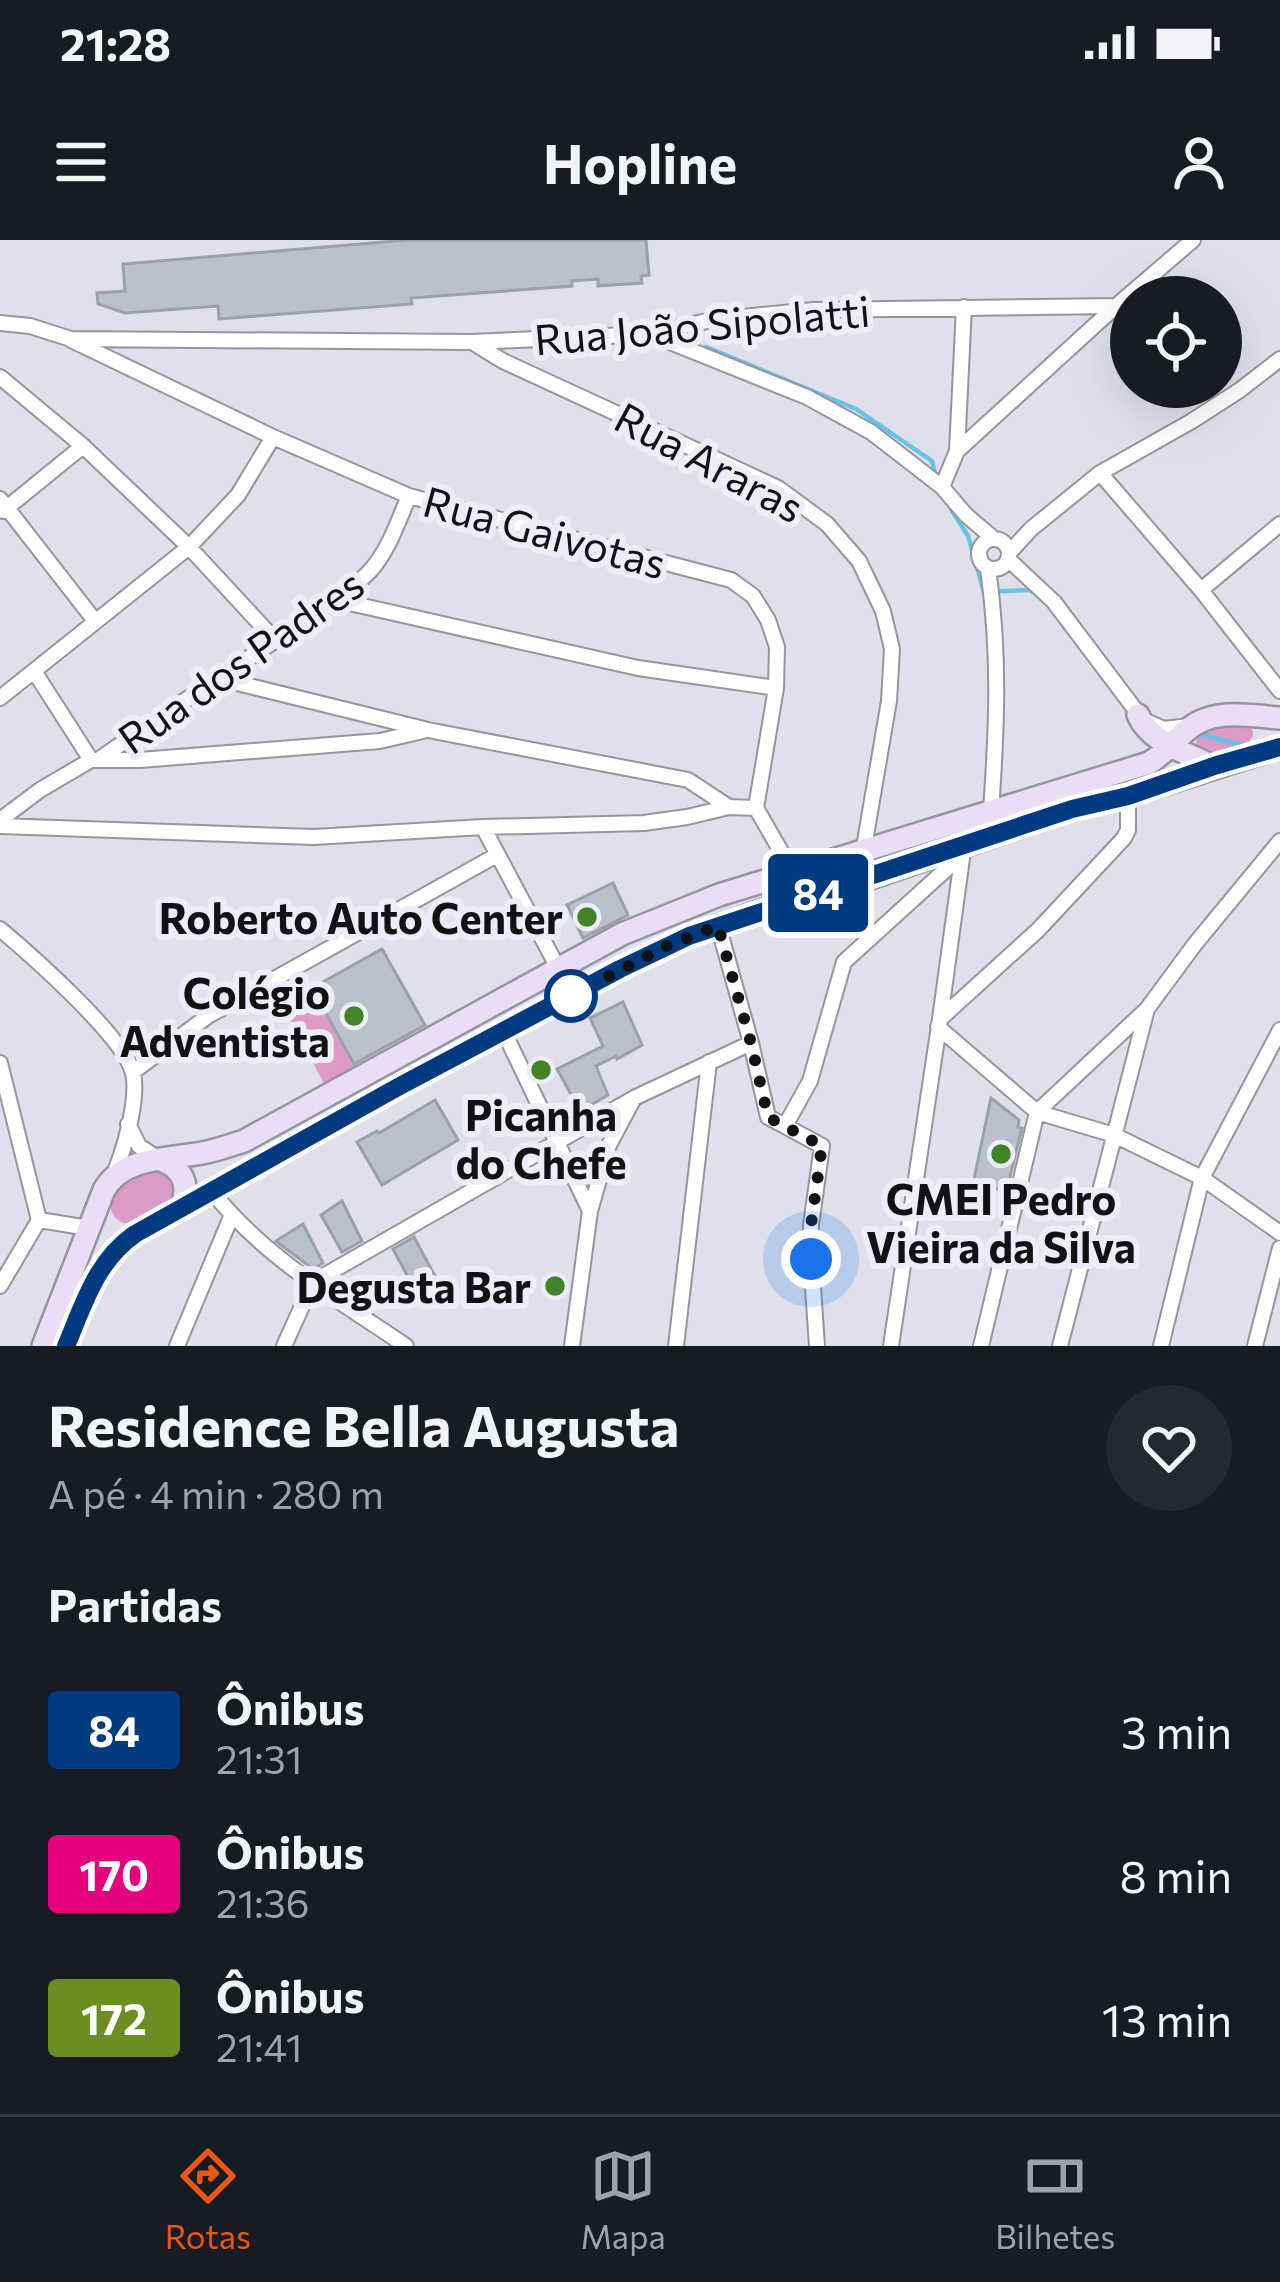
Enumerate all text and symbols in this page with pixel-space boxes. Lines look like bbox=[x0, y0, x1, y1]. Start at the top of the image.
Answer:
text: 21:28 bbox=[60, 15, 171, 70]
icon: menu bbox=[48, 129, 114, 195]
text: Hopline bbox=[543, 129, 737, 195]
icon: person bbox=[1166, 129, 1232, 195]
map controls bbox=[1110, 276, 1242, 408]
button: locate bbox=[1110, 276, 1242, 408]
street label: Rua João Sipolatti bbox=[532, 283, 872, 365]
street label: Rua Araras bbox=[607, 390, 813, 532]
street label: Rua Gaivotas bbox=[418, 474, 672, 588]
street label: Rua dos Padres bbox=[107, 556, 373, 764]
line badge: 84 bbox=[764, 854, 872, 932]
text: 84 bbox=[792, 867, 844, 919]
place label: Roberto Auto Center bbox=[159, 891, 563, 943]
marker: Roberto Auto Center bbox=[574, 904, 600, 930]
place label: Colégio Adventista bbox=[119, 966, 330, 1066]
unlabelled marker bbox=[546, 971, 596, 1021]
marker: Colégio Adventista bbox=[341, 1003, 367, 1029]
marker: Picanha do Chefe bbox=[528, 1057, 554, 1083]
place label: Picanha do Chefe bbox=[455, 1088, 627, 1188]
marker: CMEI Pedro Vieira da Silva bbox=[988, 1141, 1014, 1167]
place label: CMEI Pedro Vieira da Silva bbox=[866, 1172, 1136, 1272]
your location bbox=[781, 1229, 841, 1289]
place label: Degusta Bar bbox=[297, 1260, 531, 1312]
marker: Degusta Bar bbox=[542, 1273, 568, 1299]
button: heart bbox=[1106, 1385, 1232, 1511]
text: Residence Bella Augusta bbox=[48, 1389, 679, 1459]
text: A pé · 4 min · 280 m bbox=[48, 1469, 384, 1517]
text: Partidas bbox=[48, 1576, 222, 1631]
text: Ônibus bbox=[216, 1679, 364, 1734]
text: 3 min bbox=[1121, 1703, 1232, 1758]
text: 84 bbox=[88, 1704, 140, 1756]
text: 21:31 bbox=[216, 1734, 302, 1782]
text: Ônibus bbox=[216, 1823, 364, 1878]
text: 8 min bbox=[1119, 1847, 1232, 1902]
text: 170 bbox=[79, 1848, 149, 1900]
text: 21:36 bbox=[216, 1878, 309, 1926]
text: Ônibus bbox=[216, 1967, 364, 2022]
text: 13 min bbox=[1102, 1991, 1232, 2046]
text: 172 bbox=[81, 1992, 147, 2044]
text: 21:41 bbox=[216, 2022, 302, 2070]
tab: Rotas bbox=[165, 2143, 251, 2256]
tab: Mapa bbox=[581, 2143, 666, 2256]
tab: Bilhetes bbox=[995, 2143, 1115, 2256]

